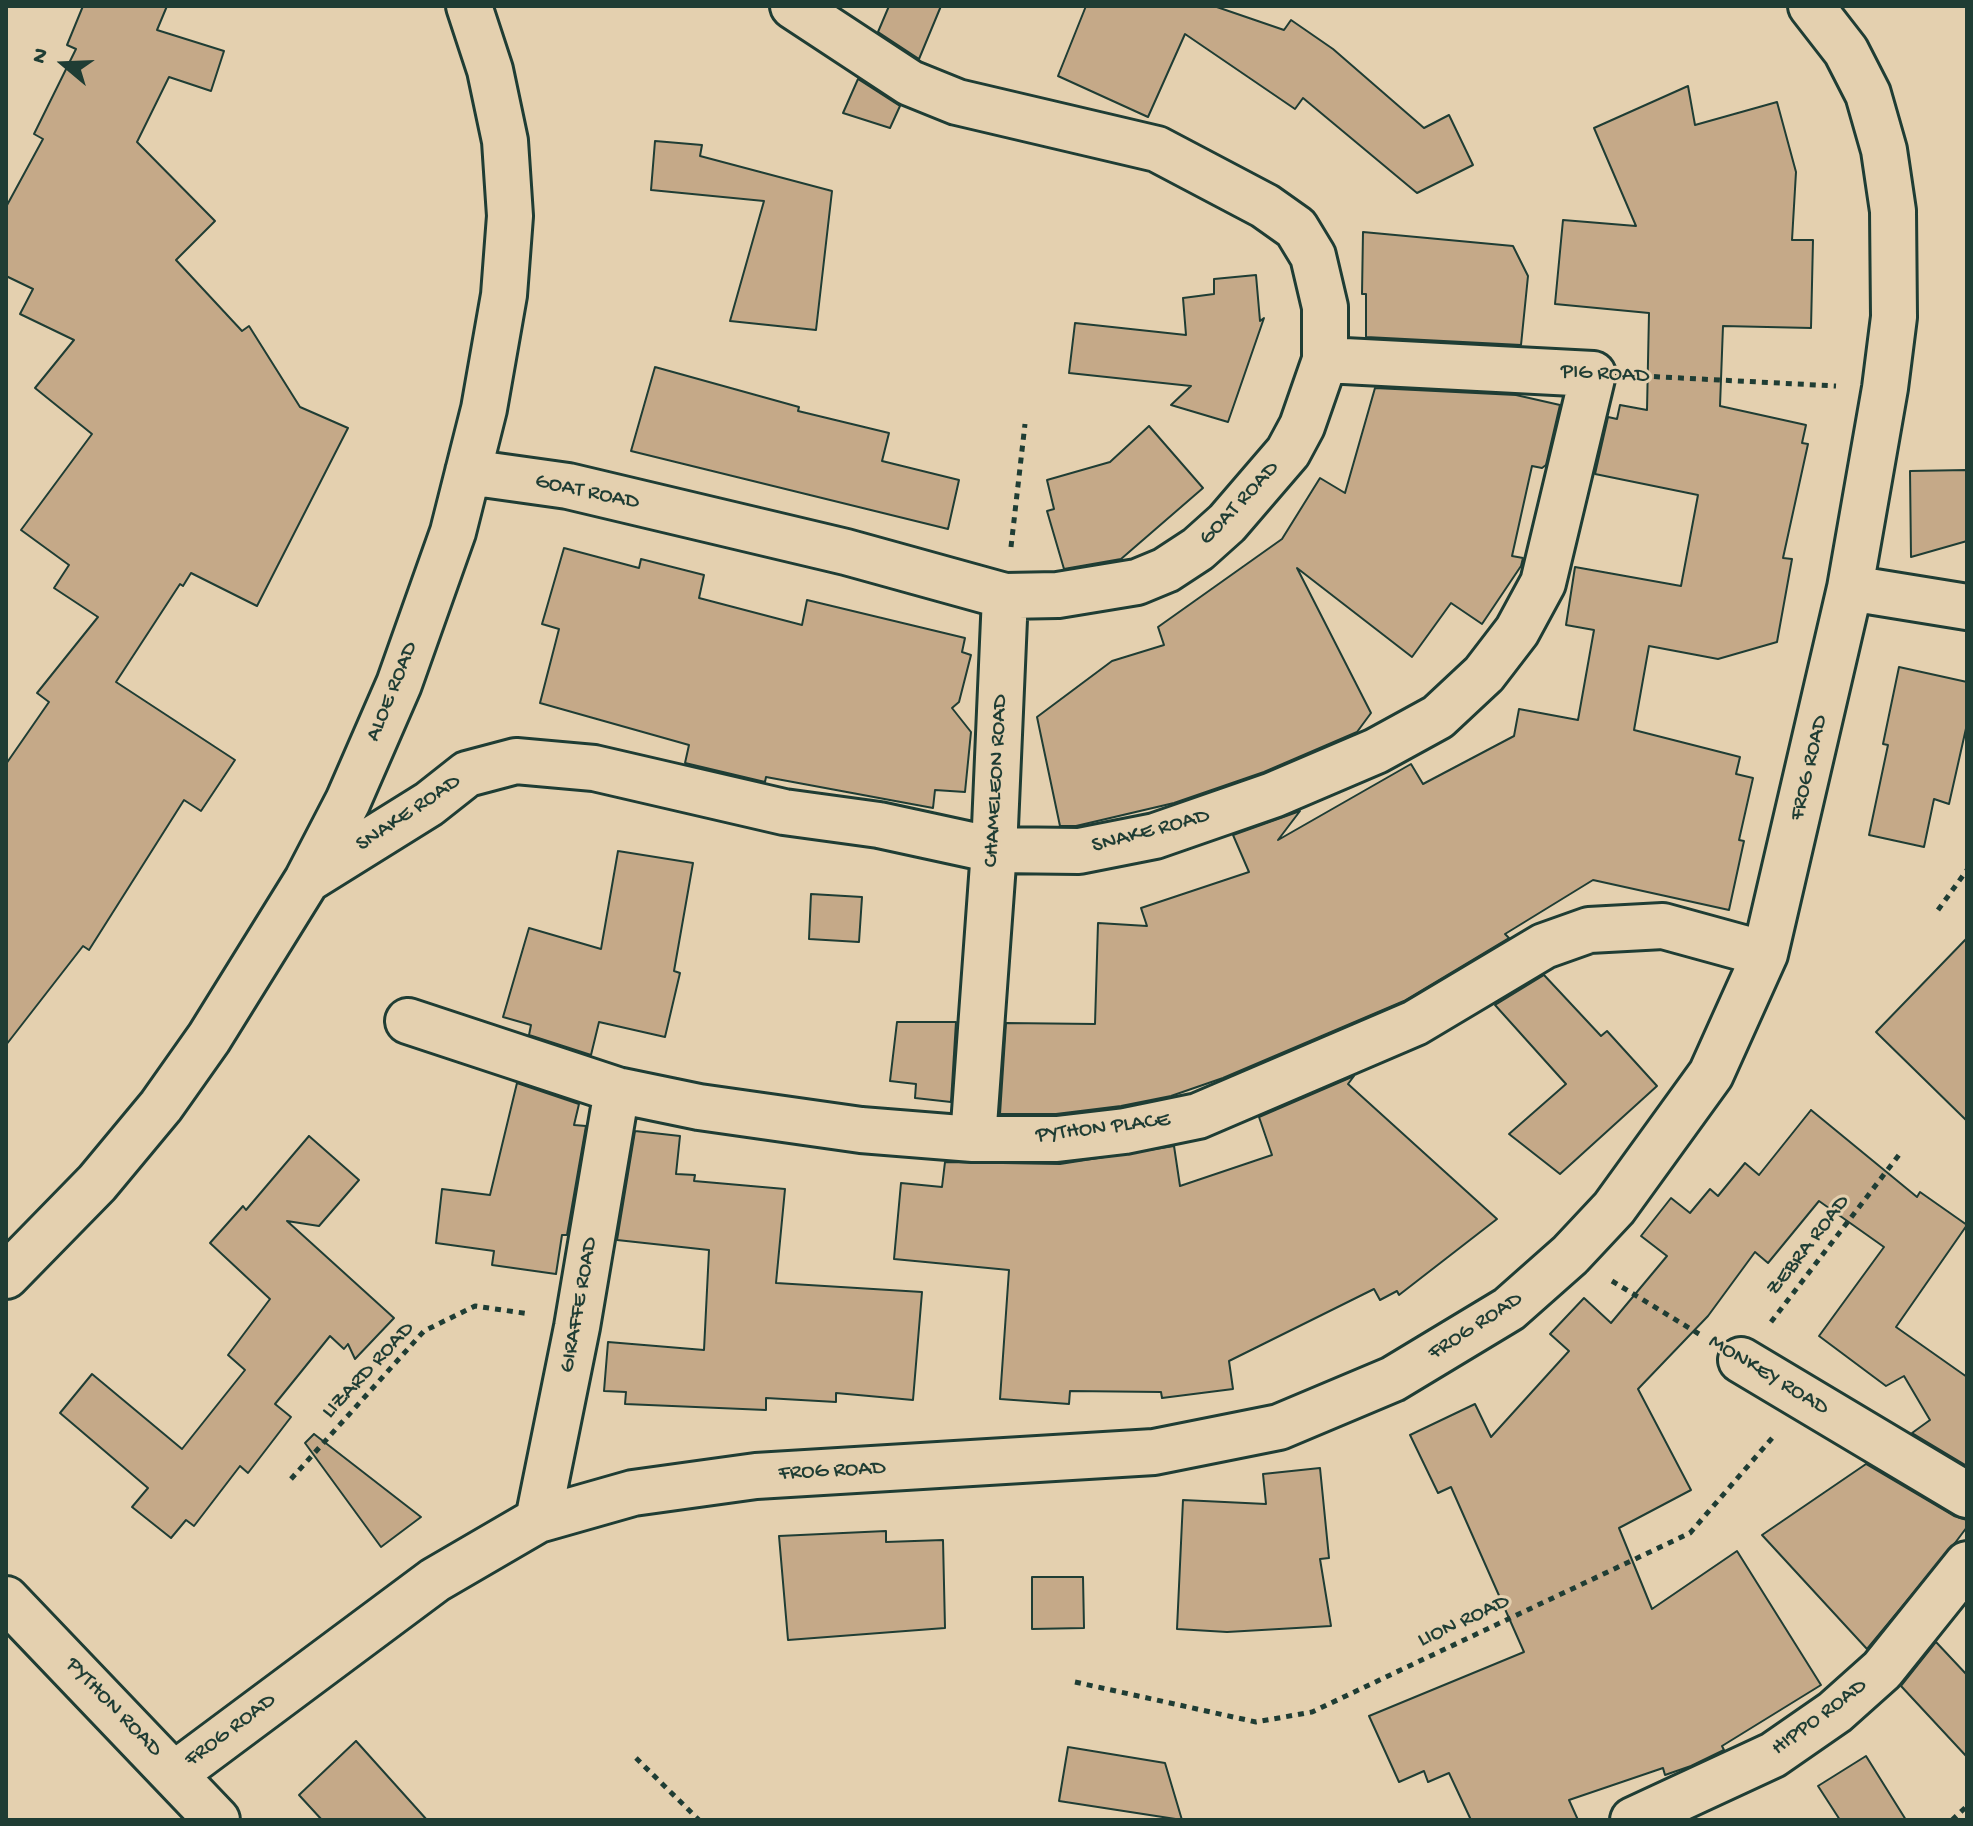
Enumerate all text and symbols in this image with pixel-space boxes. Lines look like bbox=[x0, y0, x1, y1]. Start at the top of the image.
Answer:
north arrow bbox=[24, 24, 104, 104]
text: N bbox=[27, 45, 56, 67]
street label: PIG ROAD bbox=[1560, 359, 1650, 391]
street label: GOAT ROAD bbox=[1194, 456, 1286, 552]
street label: GOAT ROAD bbox=[532, 469, 642, 517]
street label: ALOE ROAD bbox=[361, 638, 425, 746]
street label: CHAMELEON ROAD bbox=[979, 694, 1015, 868]
street label: FROG ROAD bbox=[1785, 713, 1835, 823]
street label: SNAKE ROAD bbox=[352, 769, 466, 859]
street label: SNAKE ROAD bbox=[1089, 804, 1213, 860]
street label: PYTHON PLACE bbox=[1034, 1108, 1172, 1150]
street label: ZEBRA ROAD bbox=[1761, 1190, 1857, 1302]
street label: GIRAFFE ROAD bbox=[555, 1235, 605, 1375]
street label: FROG ROAD bbox=[1424, 1287, 1528, 1367]
street label: LIZARD ROAD bbox=[317, 1317, 421, 1425]
street label: MONKEY ROAD bbox=[1703, 1330, 1833, 1422]
street label: FROG ROAD bbox=[778, 1456, 886, 1488]
street label: LION ROAD bbox=[1414, 1589, 1514, 1655]
street label: PYTHON ROAD bbox=[59, 1653, 167, 1763]
street label: HIPPO ROAD bbox=[1767, 1674, 1873, 1762]
street label: FROG ROAD bbox=[180, 1688, 282, 1774]

